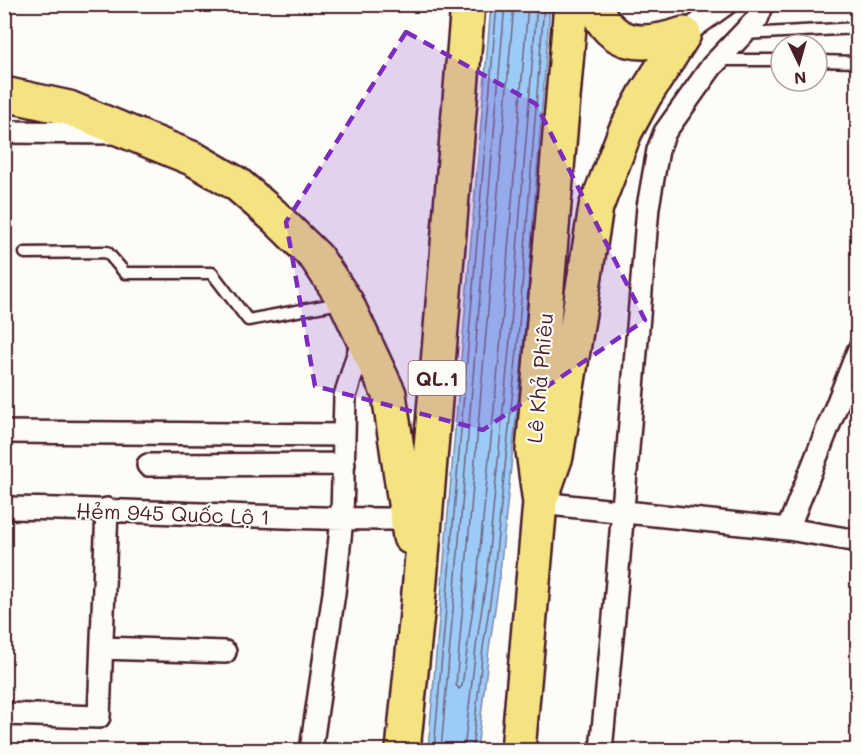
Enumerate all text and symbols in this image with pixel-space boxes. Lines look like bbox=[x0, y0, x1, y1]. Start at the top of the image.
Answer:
north arrow bbox=[769, 33, 829, 93]
text: N bbox=[793, 67, 807, 89]
street label: Lê Khả Phiêu bbox=[520, 312, 558, 444]
road number: QL.1 bbox=[408, 361, 466, 395]
street label: Hẻm 945 Quốc Lộ 1 bbox=[76, 496, 270, 530]

